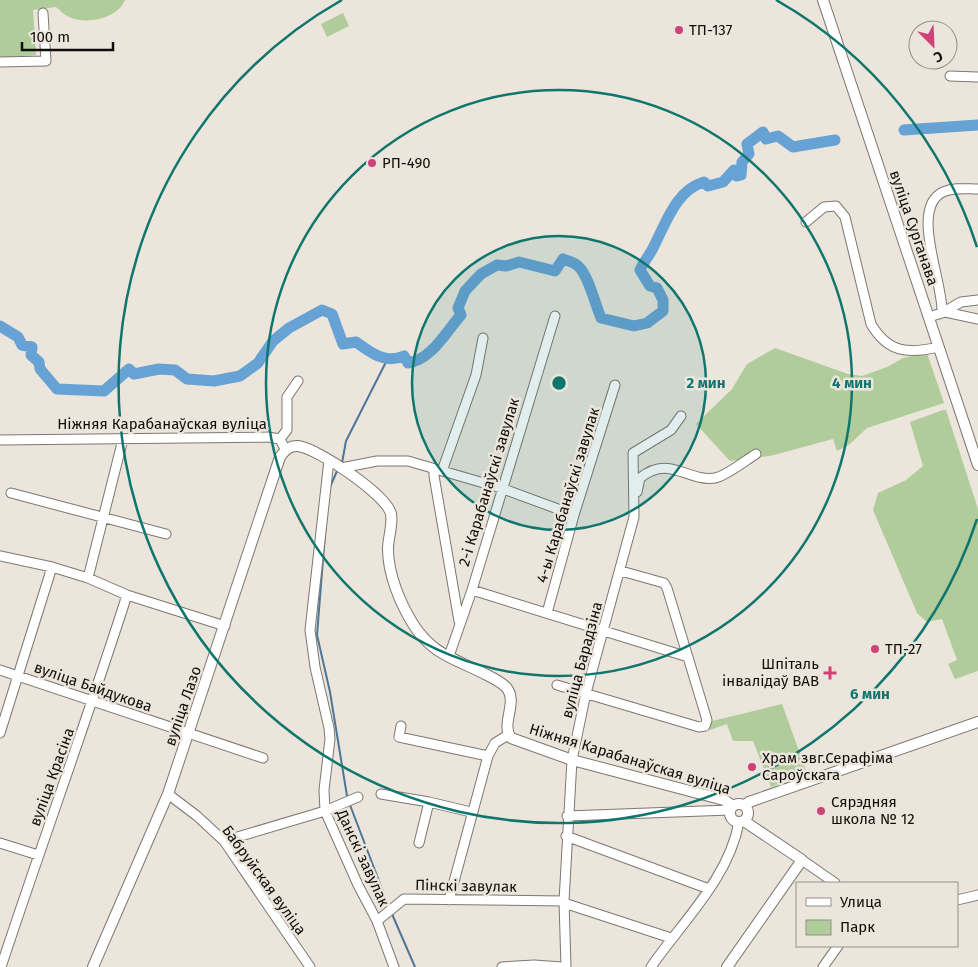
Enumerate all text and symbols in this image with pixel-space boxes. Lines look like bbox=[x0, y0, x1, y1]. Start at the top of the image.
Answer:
scale bar bbox=[22, 20, 114, 52]
north arrow bbox=[908, 20, 958, 70]
place label: ТП-137 bbox=[689, 21, 733, 39]
marker: ТП-137 bbox=[673, 24, 685, 36]
text: 100 m bbox=[30, 28, 70, 46]
text: С bbox=[931, 47, 945, 66]
place label: РП-490 bbox=[382, 154, 431, 172]
marker: РП-490 bbox=[366, 157, 378, 169]
street label: вуліца Сурганава bbox=[886, 168, 942, 288]
centre of rings bbox=[550, 374, 568, 392]
text: 2 мин bbox=[686, 374, 726, 392]
text: 4 мин bbox=[832, 374, 872, 392]
street label: 2-і Карабанаўскі завулак bbox=[455, 395, 523, 568]
street label: 4-ы Карабанаўскі завулак bbox=[533, 405, 603, 585]
street label: Ніжняя Карабанаўская вуліца bbox=[57, 415, 267, 433]
street label: вуліца Барадзіна bbox=[558, 600, 606, 720]
place label: ТП-27 bbox=[885, 640, 922, 658]
marker: ТП-27 bbox=[869, 643, 881, 655]
place label: Шпіталь інвалідаў ВАВ bbox=[722, 655, 819, 690]
street label: вуліца Байдукова bbox=[32, 658, 154, 716]
street label: вуліца Лазо bbox=[161, 664, 205, 748]
marker: Шпіталь інвалідаў ВАВ bbox=[823, 666, 837, 680]
text: 6 мин bbox=[850, 685, 890, 703]
street label: Ніжняя Карабанаўская вуліца bbox=[527, 720, 733, 798]
street label: вуліца Красіна bbox=[26, 725, 78, 829]
place label: Храм звг.Серафіма Сароўскага bbox=[762, 749, 893, 784]
marker: Храм звг.Серафіма Сароўскага bbox=[746, 761, 758, 773]
place label: Сярэдняя школа № 12 bbox=[831, 793, 915, 828]
marker: Сярэдняя школа № 12 bbox=[815, 805, 827, 817]
street label: Данскі завулак bbox=[332, 806, 393, 910]
street label: Бабруйская вуліца bbox=[218, 822, 310, 938]
street label: Пінскі завулак bbox=[415, 876, 517, 896]
legend bbox=[796, 882, 958, 947]
text: Улица bbox=[840, 893, 882, 911]
text: Парк bbox=[840, 918, 875, 936]

